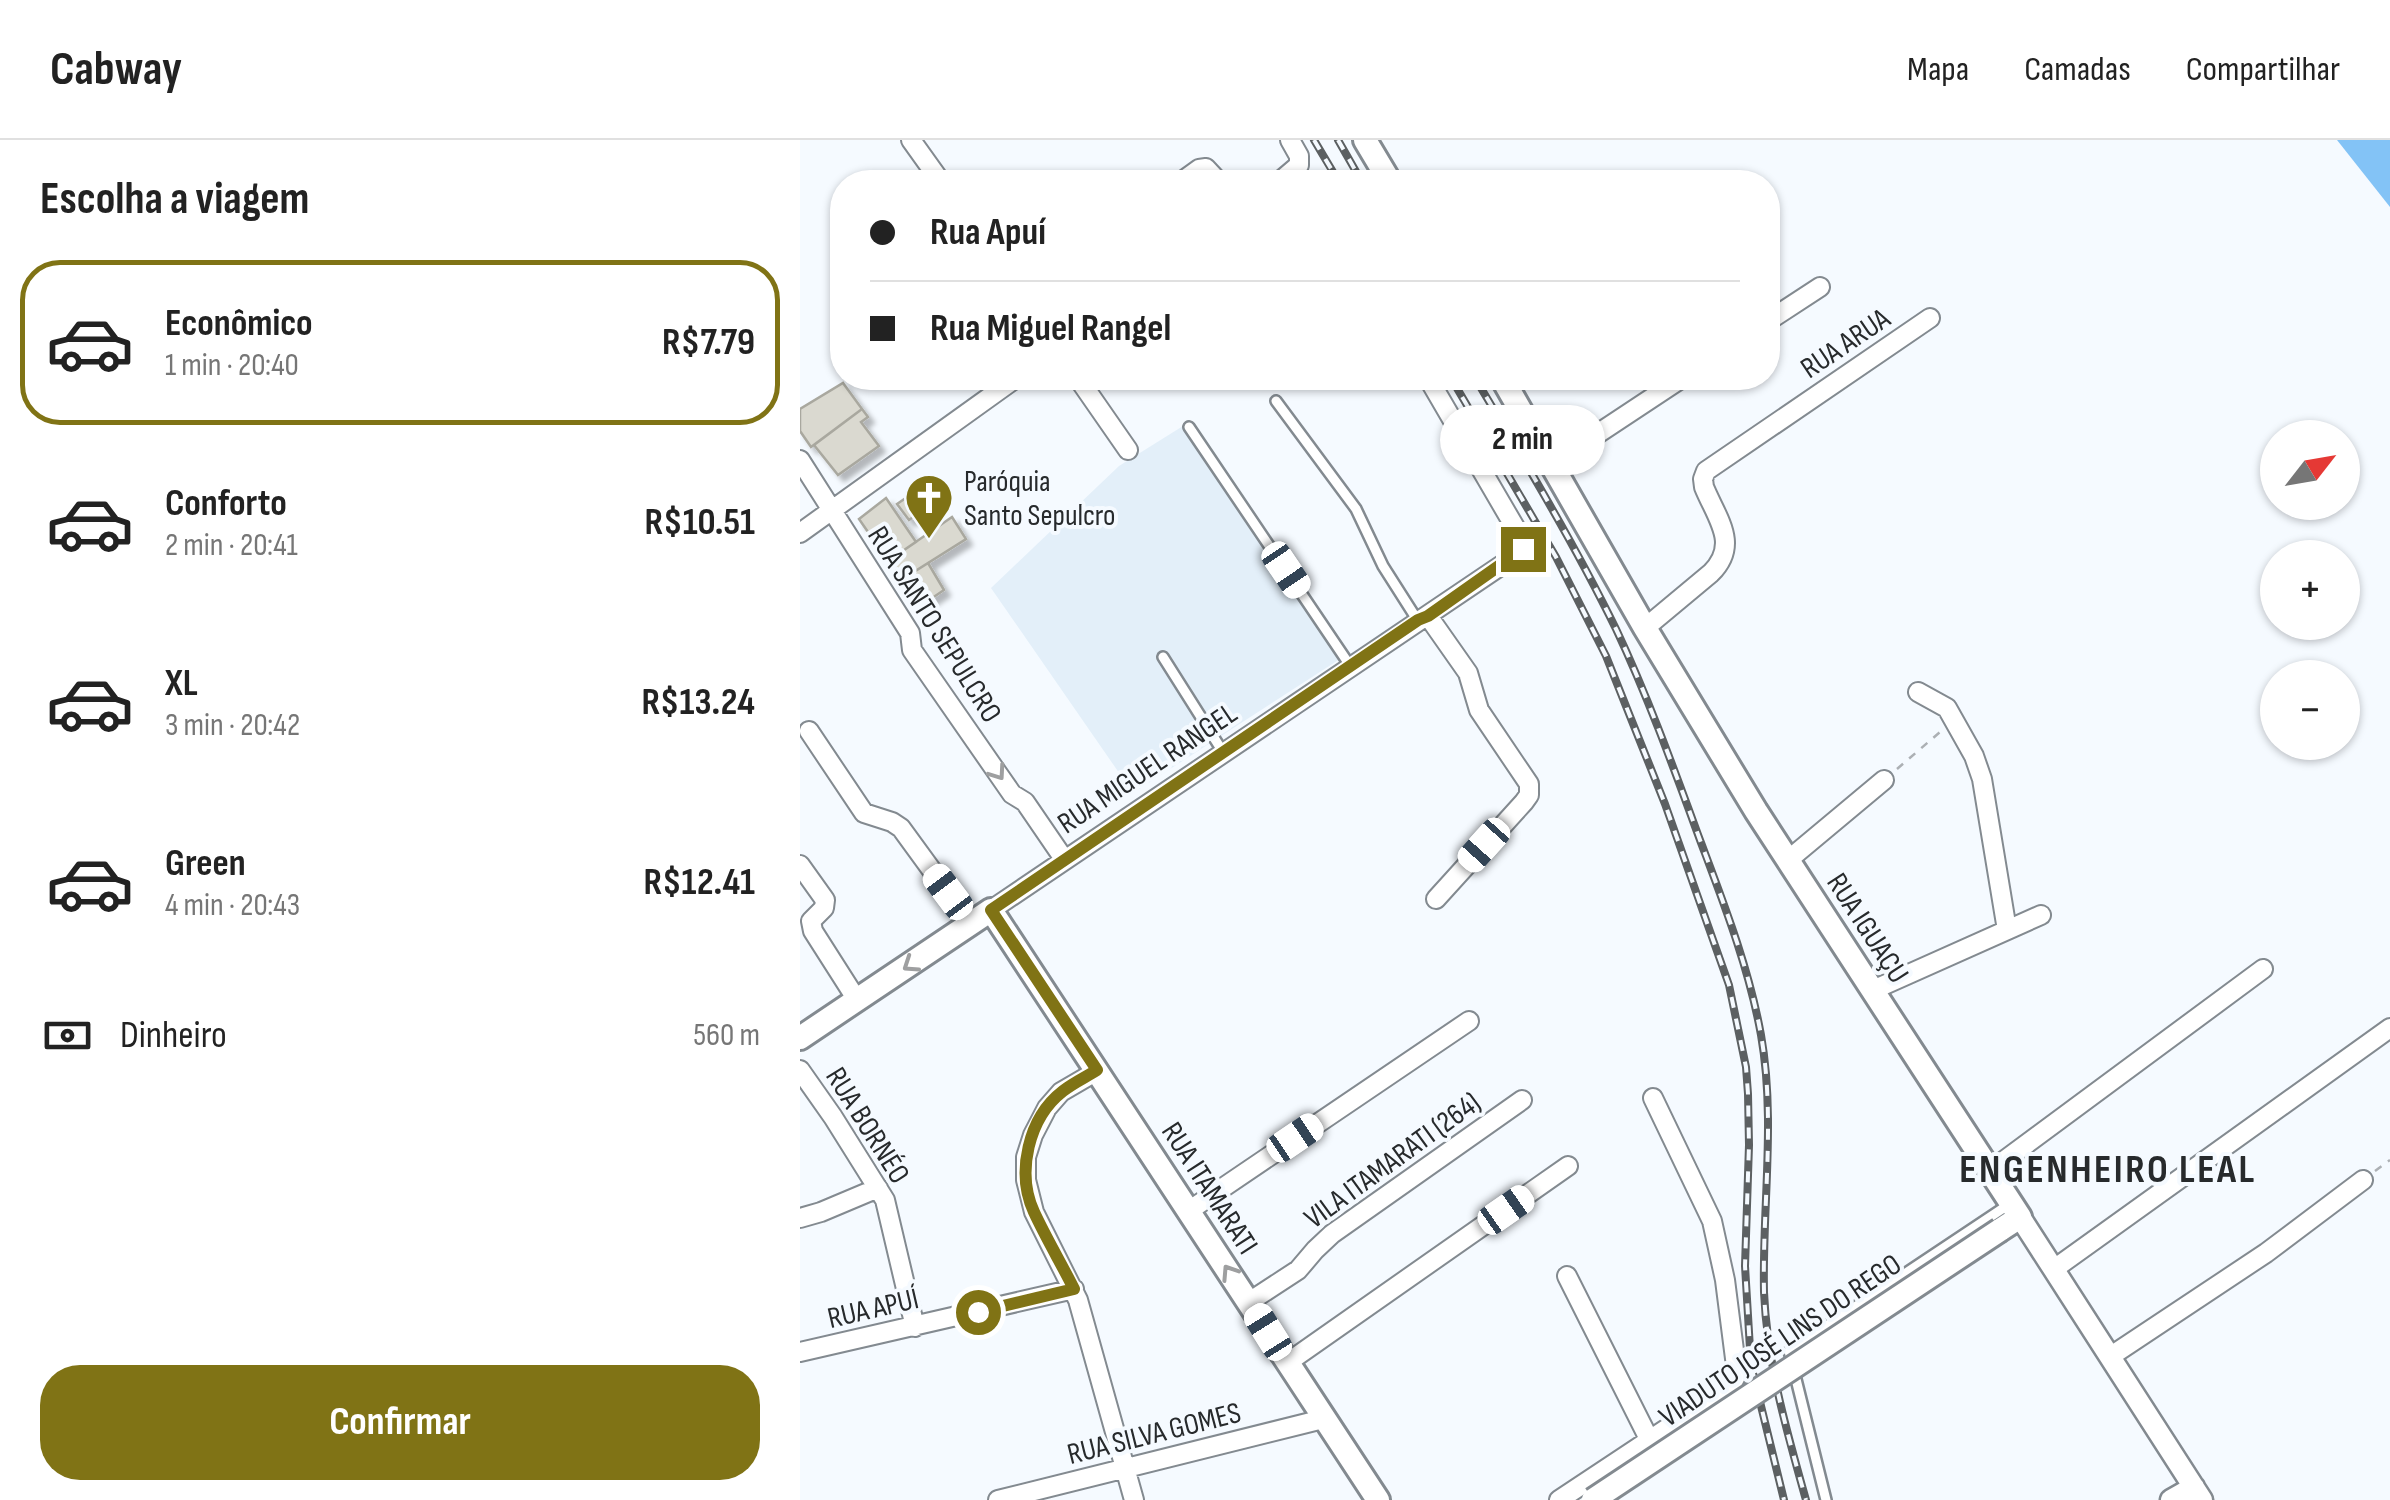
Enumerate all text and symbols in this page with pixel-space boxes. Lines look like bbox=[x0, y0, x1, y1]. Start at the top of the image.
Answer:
text: Cabway bbox=[50, 41, 182, 98]
text: Mapa bbox=[1907, 48, 1969, 91]
text: Camadas bbox=[2024, 48, 2131, 91]
text: Compartilhar bbox=[2186, 48, 2340, 91]
text: Escolha a viagem bbox=[40, 172, 309, 227]
text: Rua Apuí bbox=[930, 210, 1046, 255]
icon: car bbox=[45, 298, 135, 388]
text: Econômico bbox=[165, 301, 313, 346]
street label: RUA ARUA bbox=[1794, 301, 1897, 387]
text: Rua Miguel Rangel bbox=[930, 306, 1171, 351]
text: R$7.79 bbox=[662, 320, 755, 365]
text: 1 min · 20:40 bbox=[165, 346, 299, 385]
callout: 2 min bbox=[1440, 404, 1606, 474]
text: 2 min bbox=[1492, 420, 1553, 459]
north arrow bbox=[2260, 420, 2360, 520]
map controls bbox=[2260, 420, 2360, 760]
place label: Paróquia Santo Sepulcro bbox=[964, 464, 1115, 534]
church icon: Paróquia Santo Sepulcro bbox=[903, 472, 955, 540]
icon: car bbox=[45, 478, 135, 568]
text: Conforto bbox=[165, 481, 287, 526]
text: R$10.51 bbox=[645, 500, 755, 545]
street label: RUA SANTO SEPULCRO bbox=[859, 520, 1009, 729]
text: 2 min · 20:41 bbox=[165, 526, 298, 565]
route end bbox=[1501, 527, 1546, 572]
car bbox=[1257, 537, 1315, 603]
button: + bbox=[2260, 540, 2360, 640]
icon: car bbox=[45, 658, 135, 748]
button: − bbox=[2260, 660, 2360, 760]
text: XL bbox=[165, 661, 198, 706]
text: R$13.24 bbox=[641, 680, 755, 725]
street label: RUA MIGUEL RANGEL bbox=[1051, 696, 1244, 842]
text: 3 min · 20:42 bbox=[165, 706, 300, 745]
one-way arrow bbox=[986, 762, 1004, 781]
car bbox=[1453, 813, 1515, 877]
icon: car bbox=[45, 838, 135, 928]
text: Green bbox=[165, 841, 246, 886]
car bbox=[918, 859, 978, 925]
text: R$12.41 bbox=[643, 860, 755, 905]
street label: RUA IGUAÇU bbox=[1818, 867, 1916, 990]
text: 4 min · 20:43 bbox=[165, 886, 300, 925]
one-way arrow bbox=[903, 952, 921, 971]
icon: cash bbox=[40, 1008, 95, 1063]
text: Dinheiro bbox=[120, 1013, 227, 1058]
text: 560 m bbox=[693, 1016, 760, 1055]
street label: RUA BORNÉO bbox=[817, 1061, 917, 1190]
street label: VILA ITAMARATI (264) bbox=[1298, 1085, 1488, 1237]
car bbox=[1262, 1109, 1328, 1167]
street label: RUA ITAMARATI bbox=[1153, 1116, 1265, 1261]
district label: ENGENHEIRO LEAL bbox=[1959, 1146, 2257, 1194]
car bbox=[1473, 1181, 1539, 1239]
street label: VIADUTO JOSÉ LINS DO REGO bbox=[1653, 1246, 1908, 1435]
one-way arrow bbox=[1222, 1264, 1241, 1282]
street label: RUA APUÍ bbox=[824, 1281, 922, 1337]
route start bbox=[956, 1290, 1001, 1335]
car bbox=[1239, 1299, 1297, 1365]
button: Confirmar bbox=[40, 1365, 760, 1480]
street label: RUA SILVA GOMES bbox=[1064, 1395, 1245, 1473]

